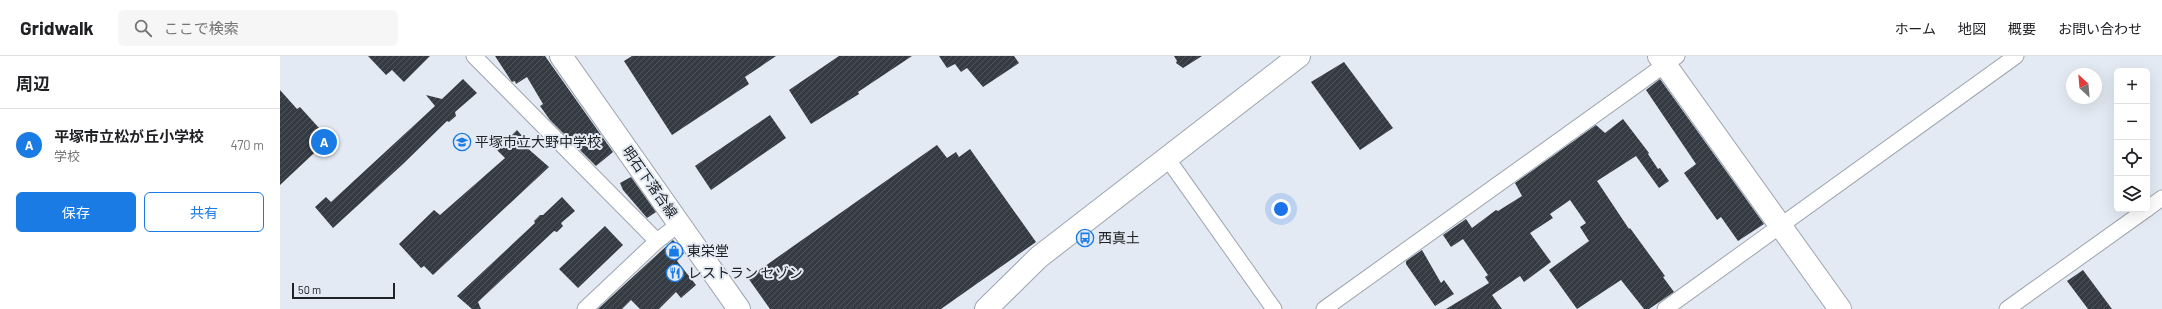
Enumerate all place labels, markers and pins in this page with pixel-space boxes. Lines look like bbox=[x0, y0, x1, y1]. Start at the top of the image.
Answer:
pin: A bbox=[311, 127, 337, 157]
school or university icon: 平塚市立大野中学校 bbox=[452, 132, 472, 152]
place label: 平塚市立大野中学校 bbox=[475, 133, 601, 150]
bus stop icon: 西真土 bbox=[1075, 228, 1095, 248]
place label: 西真土 bbox=[1098, 229, 1140, 246]
shop icon: 東栄堂 bbox=[664, 241, 684, 261]
place label: 東栄堂 bbox=[687, 242, 729, 259]
restaurant icon: レストラン セゾン bbox=[665, 263, 685, 283]
place label: レストラン セゾン bbox=[688, 264, 803, 281]

